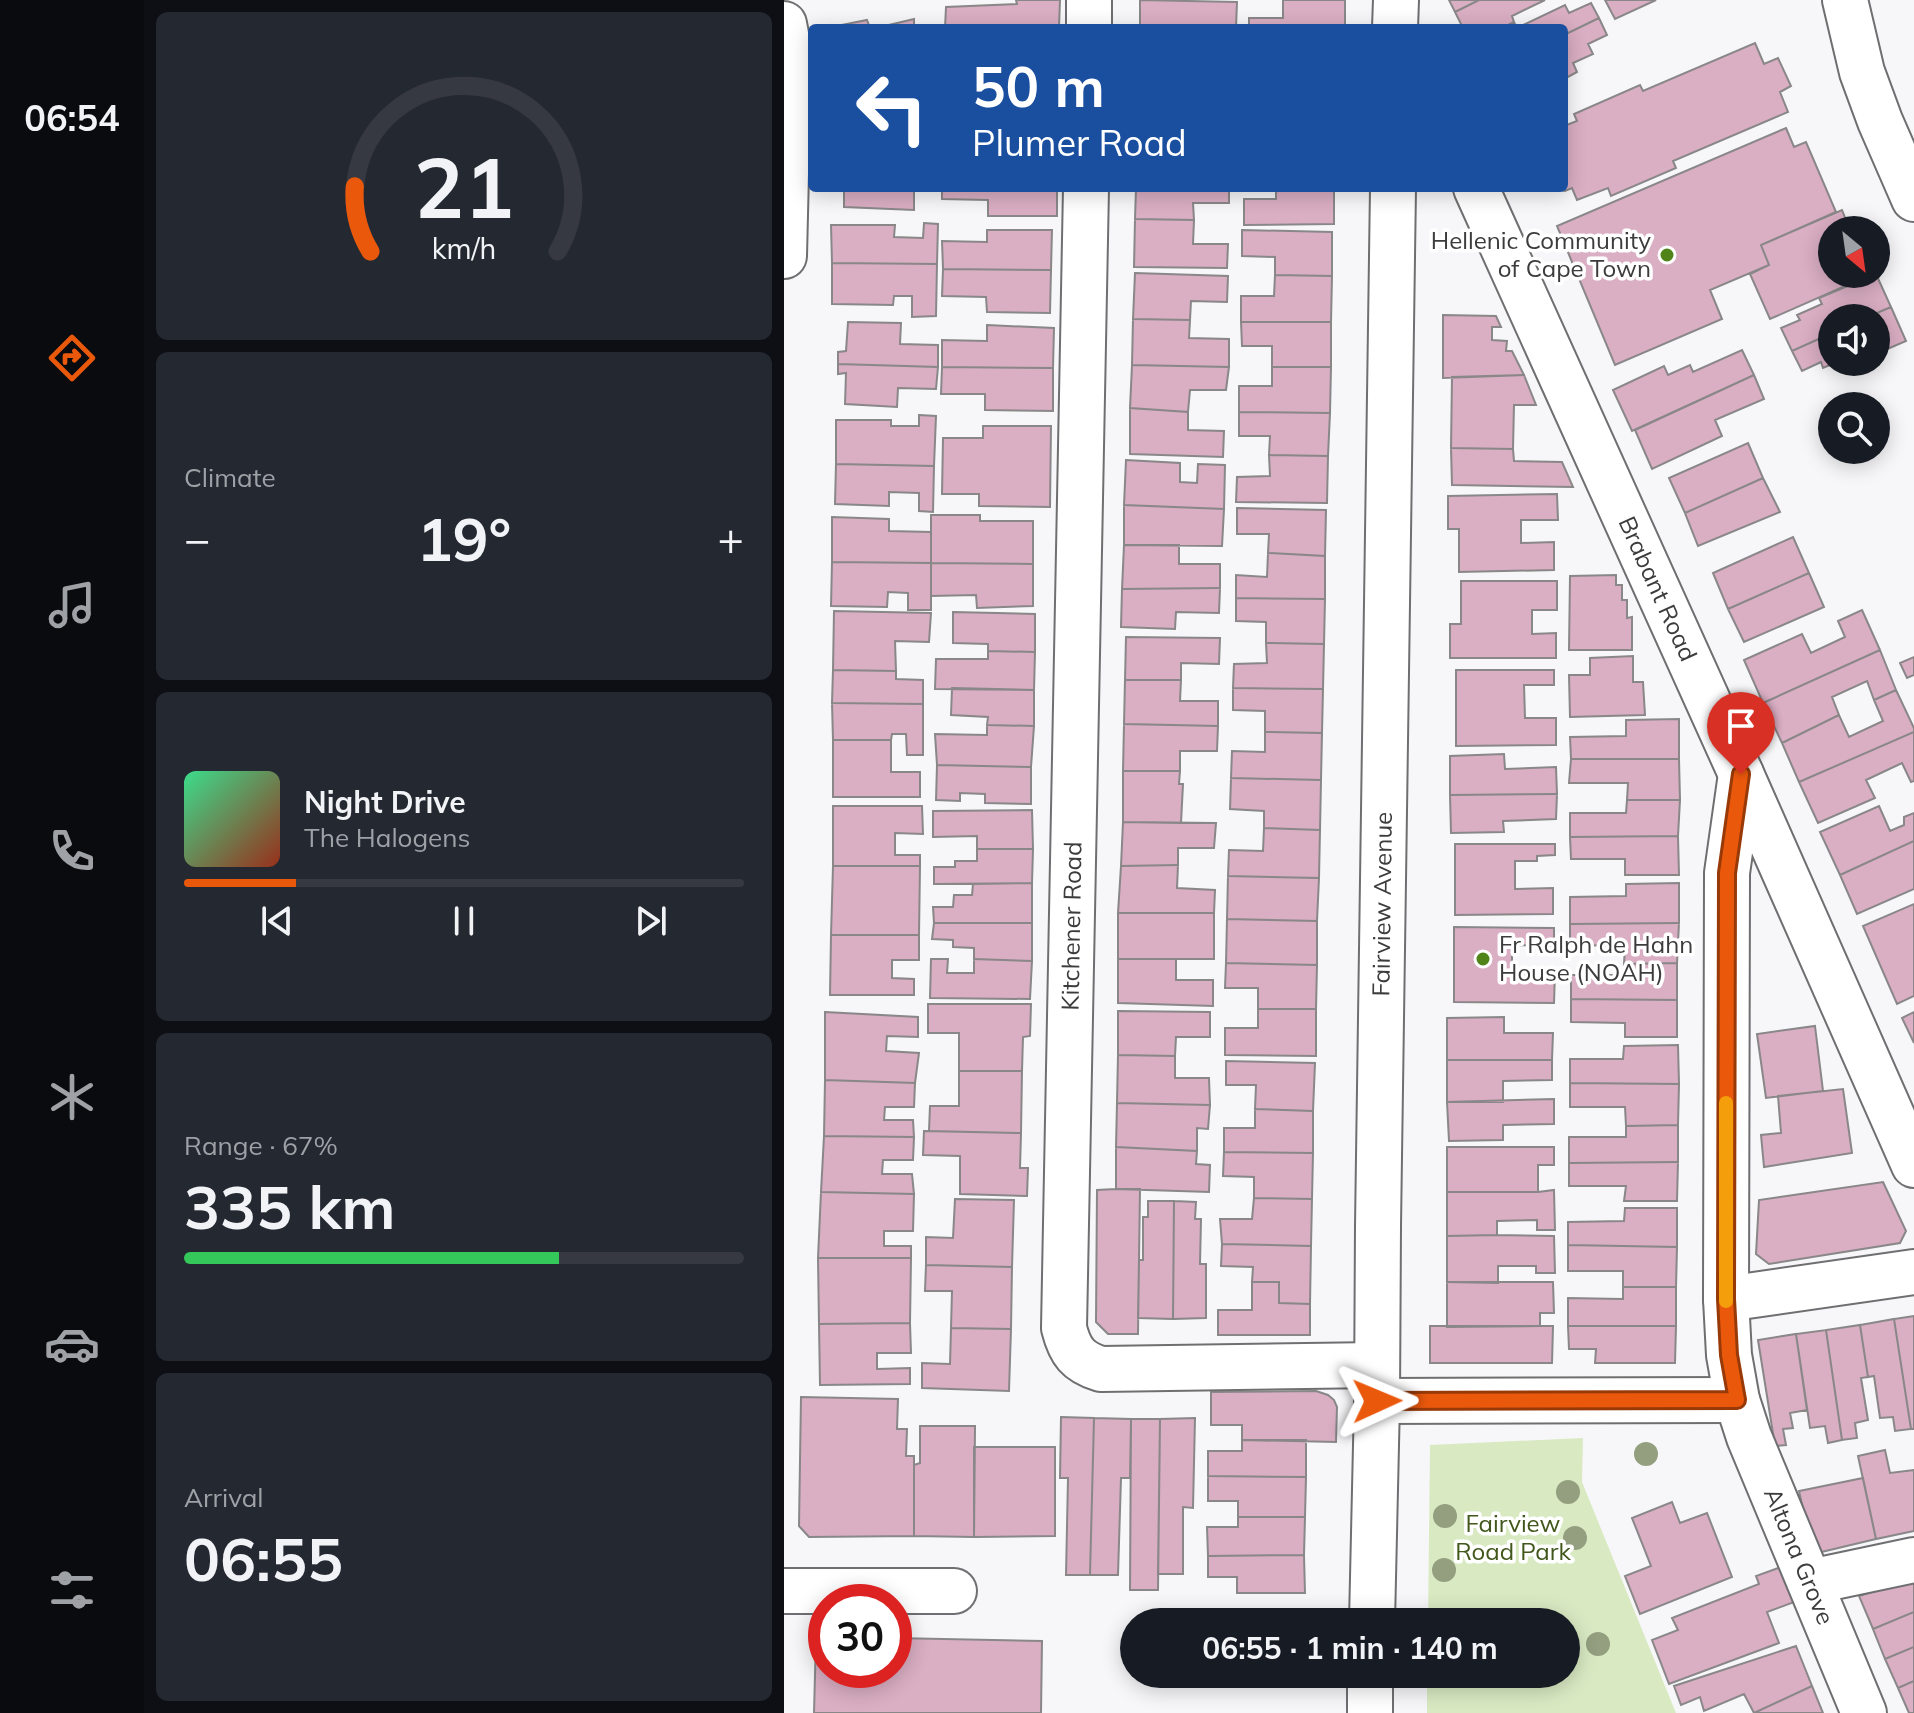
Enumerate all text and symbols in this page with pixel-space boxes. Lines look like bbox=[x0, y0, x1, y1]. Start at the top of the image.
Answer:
text: 50 m bbox=[972, 51, 1105, 121]
icon: left bbox=[840, 56, 944, 160]
text: 06:54 bbox=[24, 95, 120, 140]
text: Plumer Road bbox=[972, 120, 1187, 165]
text: 21 bbox=[414, 134, 514, 239]
north arrow bbox=[1818, 216, 1890, 288]
map controls bbox=[1818, 216, 1890, 464]
place label: Hellenic Community of Cape Town bbox=[1431, 225, 1651, 283]
text: km/h bbox=[432, 230, 496, 266]
marker: Hellenic Community of Cape Town bbox=[1658, 246, 1676, 264]
button: sound bbox=[1818, 304, 1890, 376]
icon: directions bbox=[44, 330, 100, 386]
button: search bbox=[1818, 392, 1890, 464]
text: Climate bbox=[184, 461, 276, 494]
text: 19° bbox=[417, 501, 511, 576]
text: − bbox=[184, 511, 210, 566]
text: + bbox=[718, 511, 744, 566]
street label: Brabant Road bbox=[1612, 511, 1704, 666]
icon: music bbox=[44, 577, 100, 633]
pin bbox=[1707, 692, 1775, 774]
icon: arrive bbox=[1719, 704, 1763, 748]
text: Night Drive bbox=[304, 783, 466, 821]
street label: Fairview Avenue bbox=[1365, 812, 1398, 997]
text: The Halogens bbox=[304, 821, 470, 854]
icon: phone bbox=[44, 823, 100, 879]
street label: Kitchener Road bbox=[1055, 841, 1087, 1011]
icon: previous bbox=[255, 899, 299, 943]
icon: pause bbox=[442, 899, 486, 943]
icon: next bbox=[629, 899, 673, 943]
place label: Fr Ralph de Hahn House (NOAH) bbox=[1499, 929, 1693, 987]
marker: Fr Ralph de Hahn House (NOAH) bbox=[1474, 950, 1492, 968]
icon: climate bbox=[44, 1069, 100, 1125]
text: Range · 67% bbox=[184, 1129, 338, 1162]
text: 335 km bbox=[184, 1169, 396, 1244]
icon: car bbox=[44, 1316, 100, 1372]
position arrow bbox=[1335, 1359, 1419, 1443]
text: Arrival bbox=[184, 1481, 264, 1514]
street label: Altona Grove bbox=[1758, 1483, 1841, 1629]
park label: Fairview Road Park bbox=[1455, 1508, 1571, 1566]
text: 06:55 bbox=[184, 1521, 343, 1596]
icon: filters bbox=[44, 1562, 100, 1618]
speed limit sign: 30 bbox=[808, 1584, 912, 1688]
text: 06:55 · 1 min · 140 m bbox=[1202, 1629, 1498, 1667]

